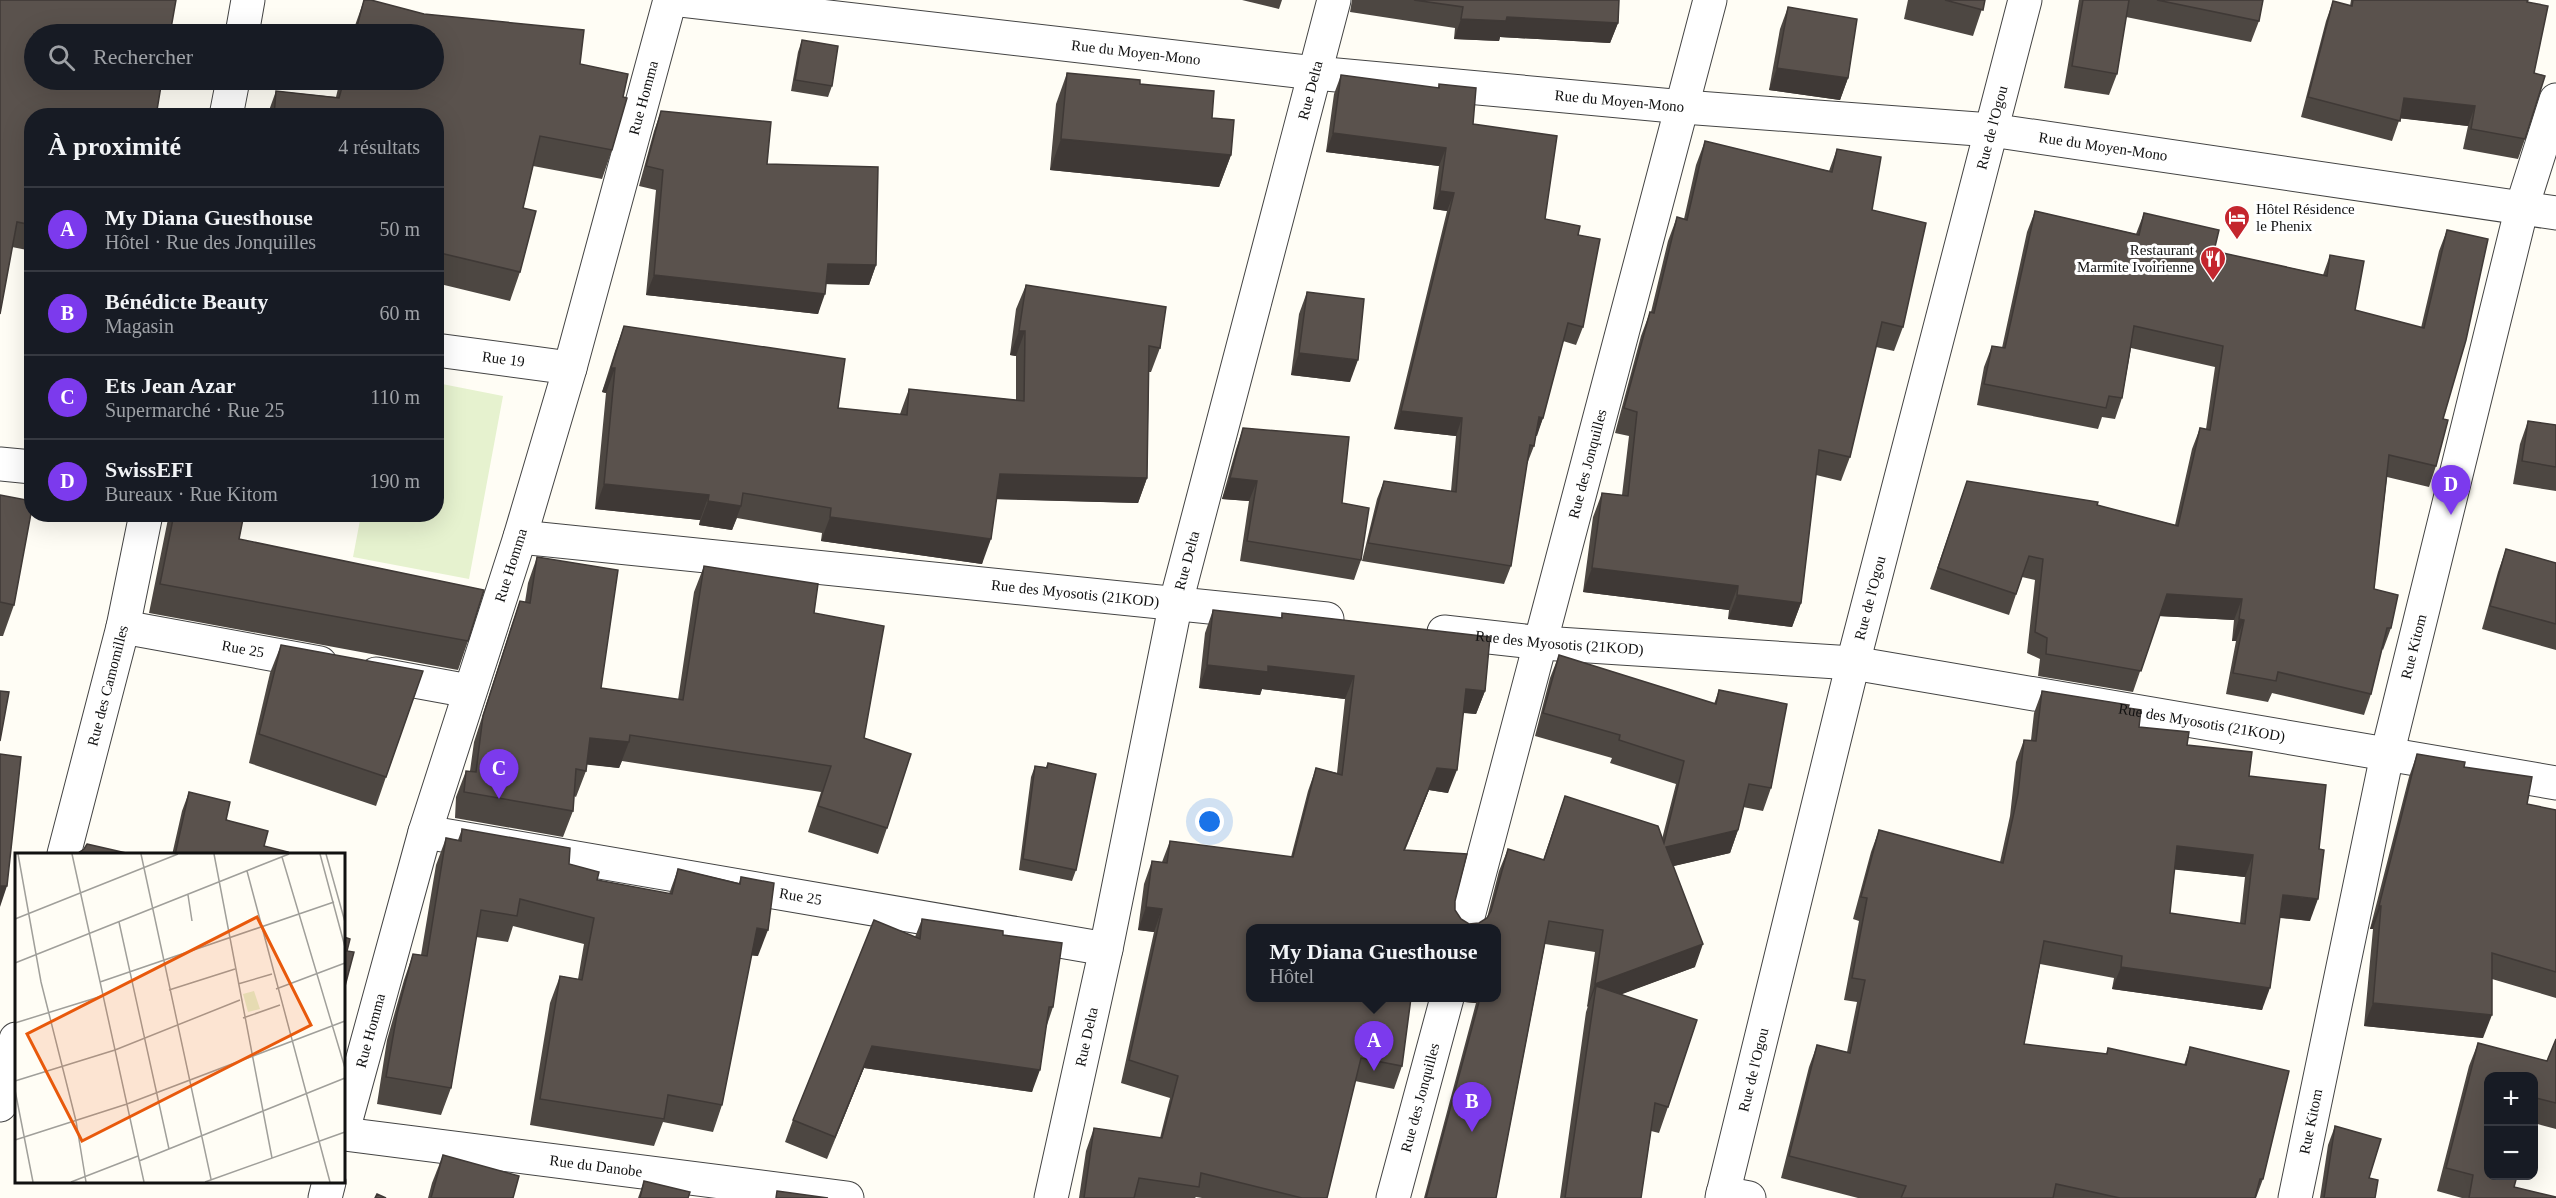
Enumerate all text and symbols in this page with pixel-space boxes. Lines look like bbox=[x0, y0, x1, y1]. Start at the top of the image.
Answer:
search box bbox=[24, 24, 444, 90]
street label: Rue du Moyen-Mono bbox=[1070, 37, 1202, 68]
icon: search bbox=[45, 41, 78, 74]
text: Rechercher bbox=[93, 44, 193, 69]
street label: Rue Homma bbox=[626, 59, 661, 137]
street label: Rue Delta bbox=[1295, 59, 1326, 122]
street label: Rue de l'Ogou bbox=[1973, 83, 2011, 171]
street label: Rue du Moyen-Mono bbox=[1554, 87, 1685, 115]
street label: Rue du Moyen-Mono bbox=[2038, 129, 2169, 164]
text: À proximité bbox=[48, 132, 181, 161]
text: 4 résultats bbox=[338, 136, 420, 158]
place label: Hôtel Résidence le Phenix bbox=[2256, 201, 2355, 234]
hotel icon: Hôtel Résidence le Phenix bbox=[2222, 203, 2252, 241]
text: My Diana Guesthouse bbox=[105, 205, 313, 230]
text: A bbox=[60, 218, 75, 240]
text: 50 m bbox=[379, 218, 420, 240]
text: Hôtel · Rue des Jonquilles bbox=[105, 231, 316, 253]
place label: Restaurant Marmite Ivoirienne bbox=[2077, 242, 2195, 275]
restaurant icon: Restaurant Marmite Ivoirienne bbox=[2198, 244, 2228, 282]
text: Bénédicte Beauty bbox=[105, 289, 268, 314]
text: B bbox=[61, 302, 74, 324]
text: 60 m bbox=[379, 302, 420, 324]
text: Magasin bbox=[105, 315, 174, 337]
street label: Rue 19 bbox=[481, 348, 526, 370]
text: Ets Jean Azar bbox=[105, 373, 236, 398]
text: C bbox=[60, 386, 75, 408]
text: 110 m bbox=[370, 386, 420, 408]
text: Supermarché · Rue 25 bbox=[105, 399, 284, 421]
street label: Rue des Jonquilles bbox=[1565, 407, 1610, 520]
text: SwissEFI bbox=[105, 457, 193, 482]
pin: D bbox=[2432, 466, 2470, 515]
text: D bbox=[60, 470, 75, 492]
text: 190 m bbox=[369, 470, 420, 492]
text: Bureaux · Rue Kitom bbox=[105, 483, 278, 505]
street label: Rue Homma bbox=[492, 526, 530, 604]
street label: Rue Delta bbox=[1172, 529, 1202, 592]
street label: Rue de l'Ogou bbox=[1851, 554, 1889, 642]
street label: Rue des Myosotis (21KOD) bbox=[990, 577, 1160, 611]
street label: Rue Kitom bbox=[2398, 612, 2429, 681]
street label: Rue des Camomilles bbox=[84, 623, 131, 748]
street label: Rue des Myosotis (21KOD) bbox=[1474, 628, 1644, 659]
street label: Rue 25 bbox=[220, 637, 266, 661]
street label: Rue des Myosotis (21KOD) bbox=[2117, 700, 2286, 746]
pin: C bbox=[480, 750, 518, 799]
your location bbox=[1195, 807, 1224, 836]
inset map bbox=[15, 853, 345, 1183]
street label: Rue 25 bbox=[778, 885, 823, 908]
popup bbox=[1246, 924, 1501, 1002]
text: My Diana Guesthouse bbox=[1270, 939, 1477, 964]
text: Hôtel bbox=[1270, 965, 1314, 987]
street label: Rue Homma bbox=[353, 991, 388, 1069]
street label: Rue Delta bbox=[1072, 1005, 1101, 1068]
pin: A bbox=[1354, 1022, 1394, 1071]
street label: Rue de l'Ogou bbox=[1735, 1026, 1772, 1113]
street label: Rue des Jonquilles bbox=[1398, 1041, 1443, 1154]
map controls bbox=[2484, 1072, 2538, 1180]
button: + bbox=[2484, 1072, 2538, 1126]
pin: B bbox=[1452, 1082, 1492, 1132]
street label: Rue Kitom bbox=[2296, 1087, 2326, 1156]
button: − bbox=[2484, 1126, 2538, 1180]
street label: Rue du Danobe bbox=[549, 1152, 644, 1180]

